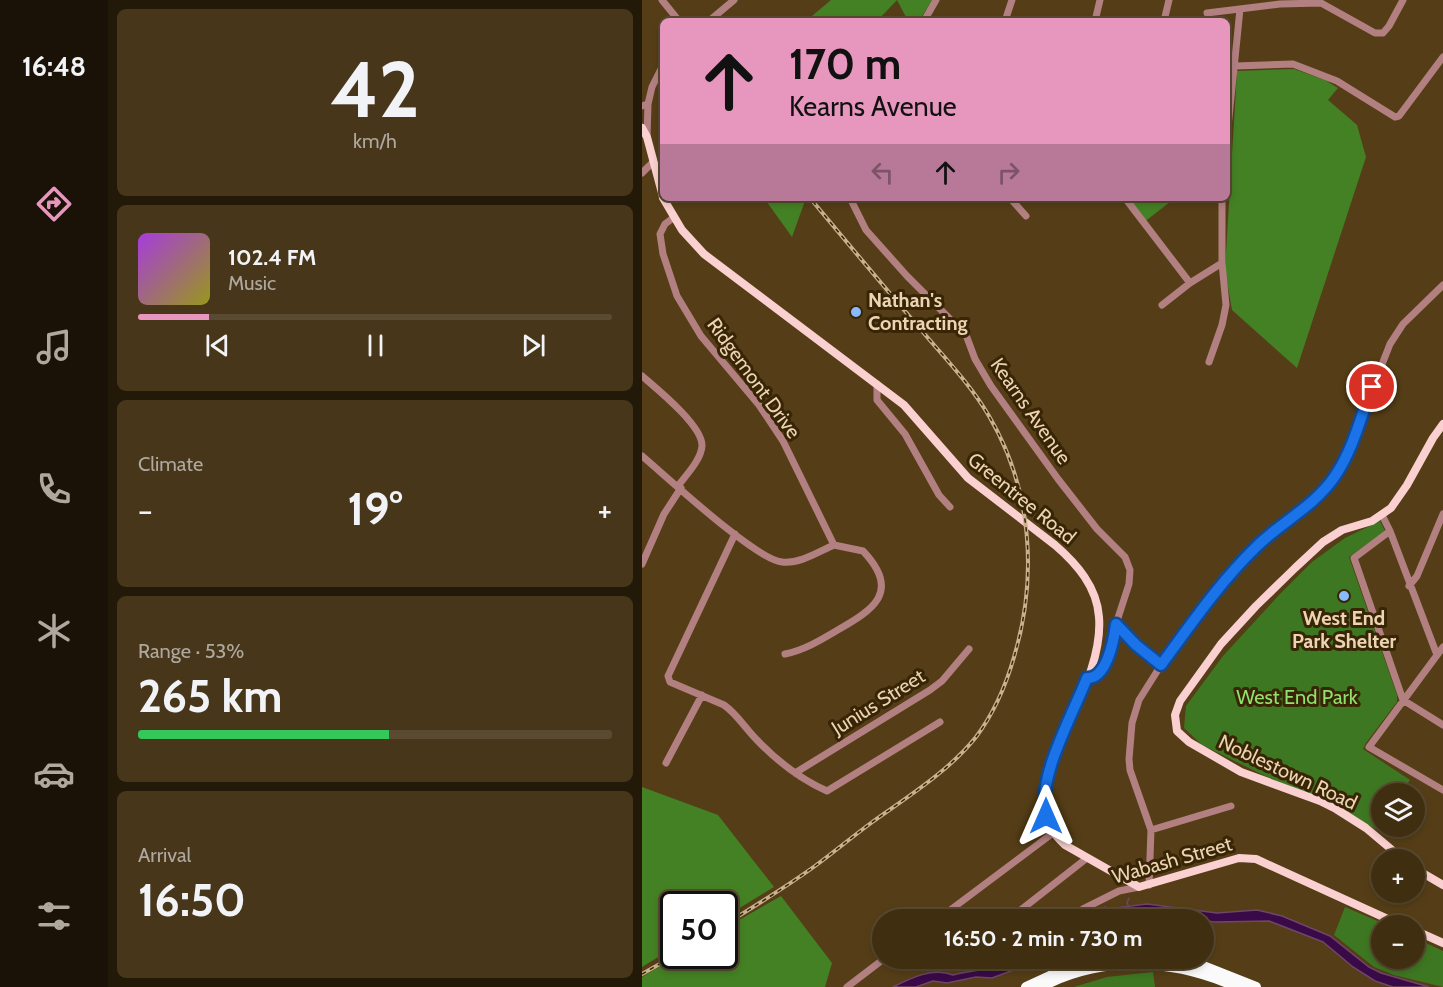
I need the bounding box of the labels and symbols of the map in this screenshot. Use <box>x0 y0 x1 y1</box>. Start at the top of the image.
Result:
place label: Nathan's Contracting <box>868 288 967 335</box>
marker: Nathan's Contracting <box>849 305 863 319</box>
street label: Ridgemont Drive <box>702 313 806 443</box>
street label: Kearns Avenue <box>986 353 1076 469</box>
pin <box>1346 361 1397 412</box>
street label: Greentree Road <box>963 447 1081 549</box>
marker: West End Park Shelter <box>1337 589 1351 603</box>
place label: West End Park Shelter <box>1292 606 1396 653</box>
street label: Junius Street <box>826 664 929 741</box>
park label: West End Park <box>1236 685 1358 709</box>
street label: Noblestown Road <box>1215 729 1361 815</box>
position arrow <box>1014 784 1078 848</box>
street label: Wabash Street <box>1109 831 1235 889</box>
speed limit sign: 50 <box>660 891 738 969</box>

